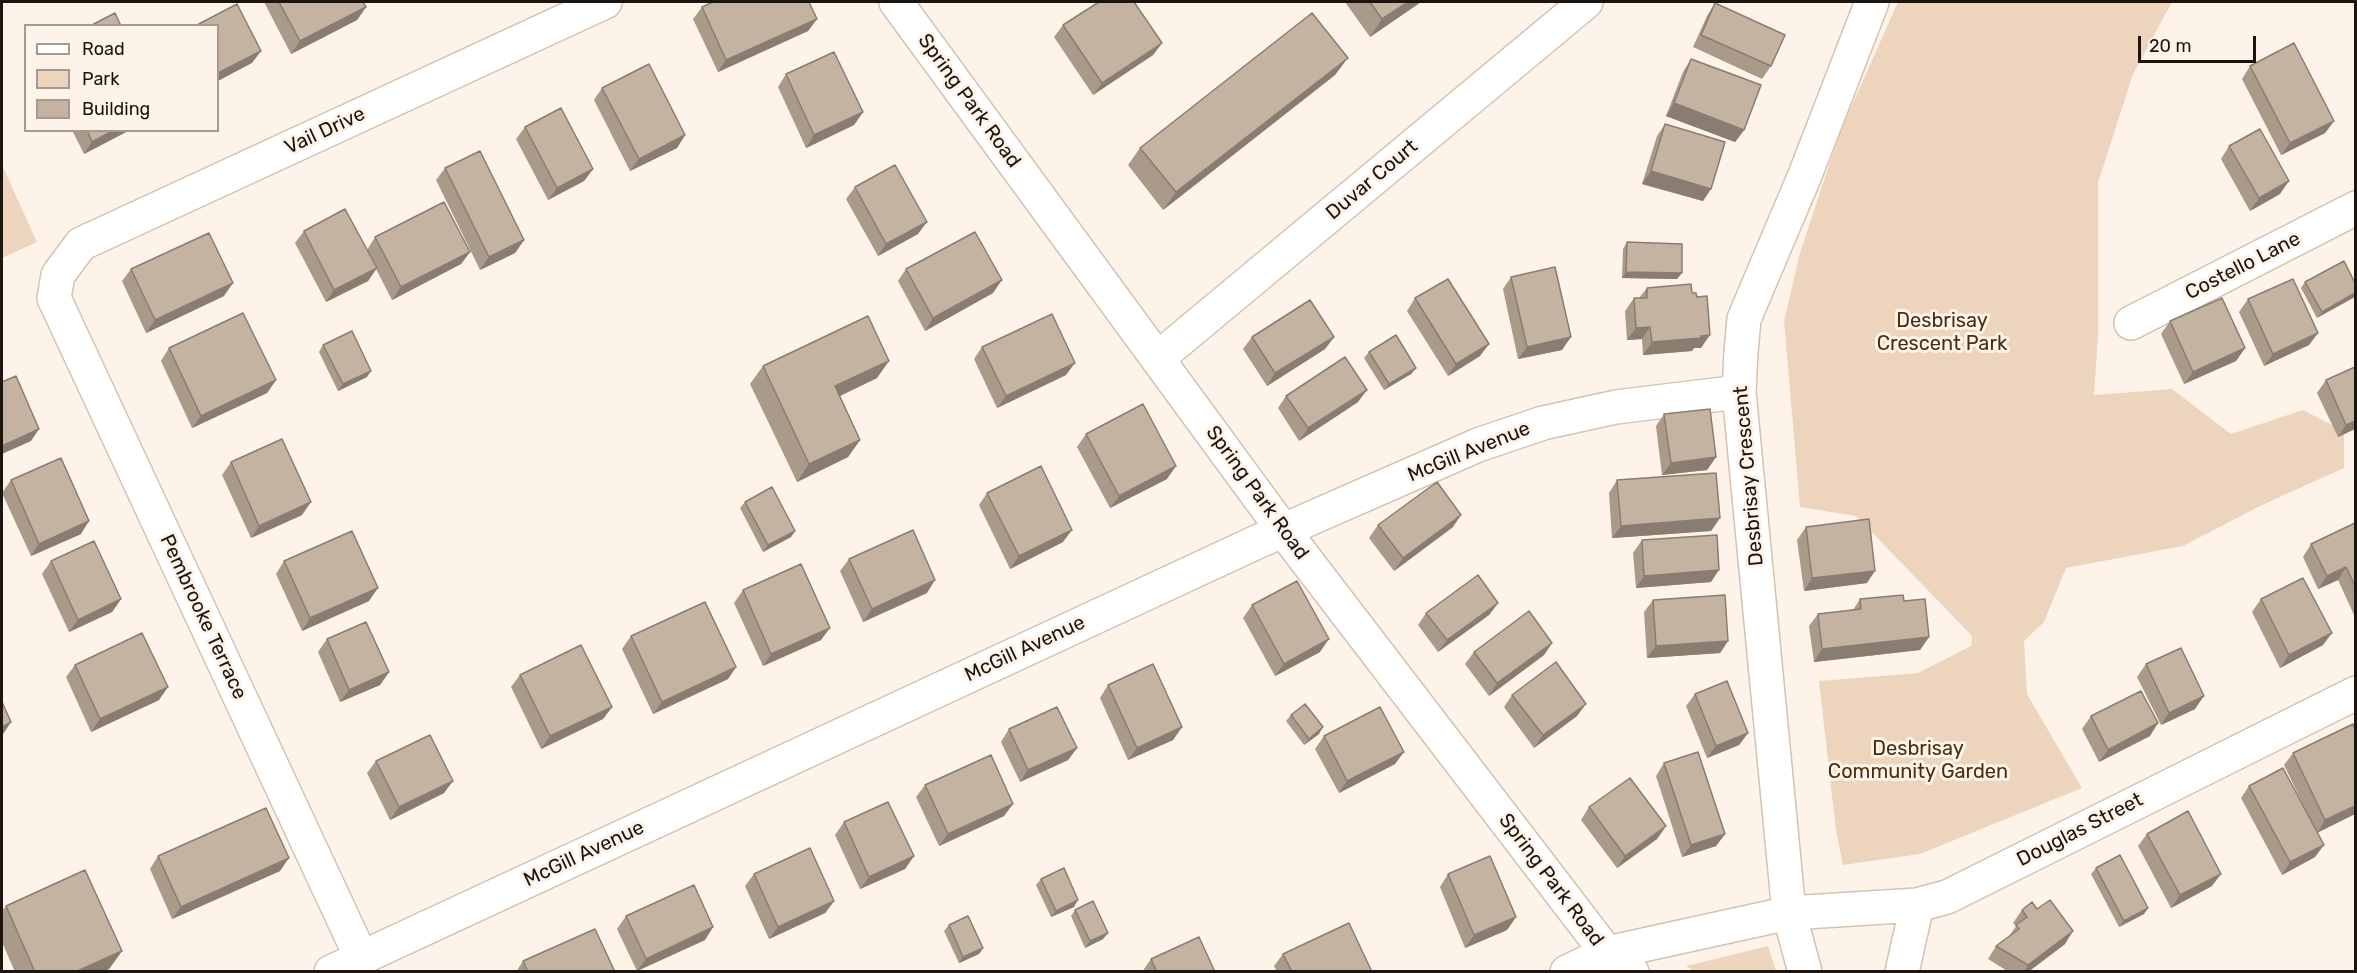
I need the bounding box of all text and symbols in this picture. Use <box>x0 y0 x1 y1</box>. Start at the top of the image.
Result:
legend <box>24 24 219 132</box>
scale bar <box>2141 24 2260 62</box>
street label: Spring Park Road <box>912 29 1026 173</box>
text: 20 m <box>2149 35 2191 57</box>
text: Road <box>82 38 125 60</box>
text: Park <box>82 68 119 90</box>
text: Building <box>82 98 150 120</box>
street label: Vail Drive <box>281 102 369 160</box>
street label: Duvar Court <box>1321 135 1423 225</box>
street label: Costello Lane <box>2182 227 2304 305</box>
park label: Desbrisay Crescent Park <box>1877 309 2007 356</box>
street label: Desbrisay Crescent <box>1729 385 1769 567</box>
street label: McGill Avenue <box>1404 417 1534 487</box>
street label: Spring Park Road <box>1200 421 1314 565</box>
street label: Pembrooke Terrace <box>154 531 252 703</box>
street label: McGill Avenue <box>961 611 1089 687</box>
park label: Desbrisay Community Garden <box>1828 737 2008 784</box>
street label: Douglas Street <box>2013 788 2147 872</box>
street label: Spring Park Road <box>1493 809 1609 951</box>
street label: McGill Avenue <box>520 816 648 892</box>

